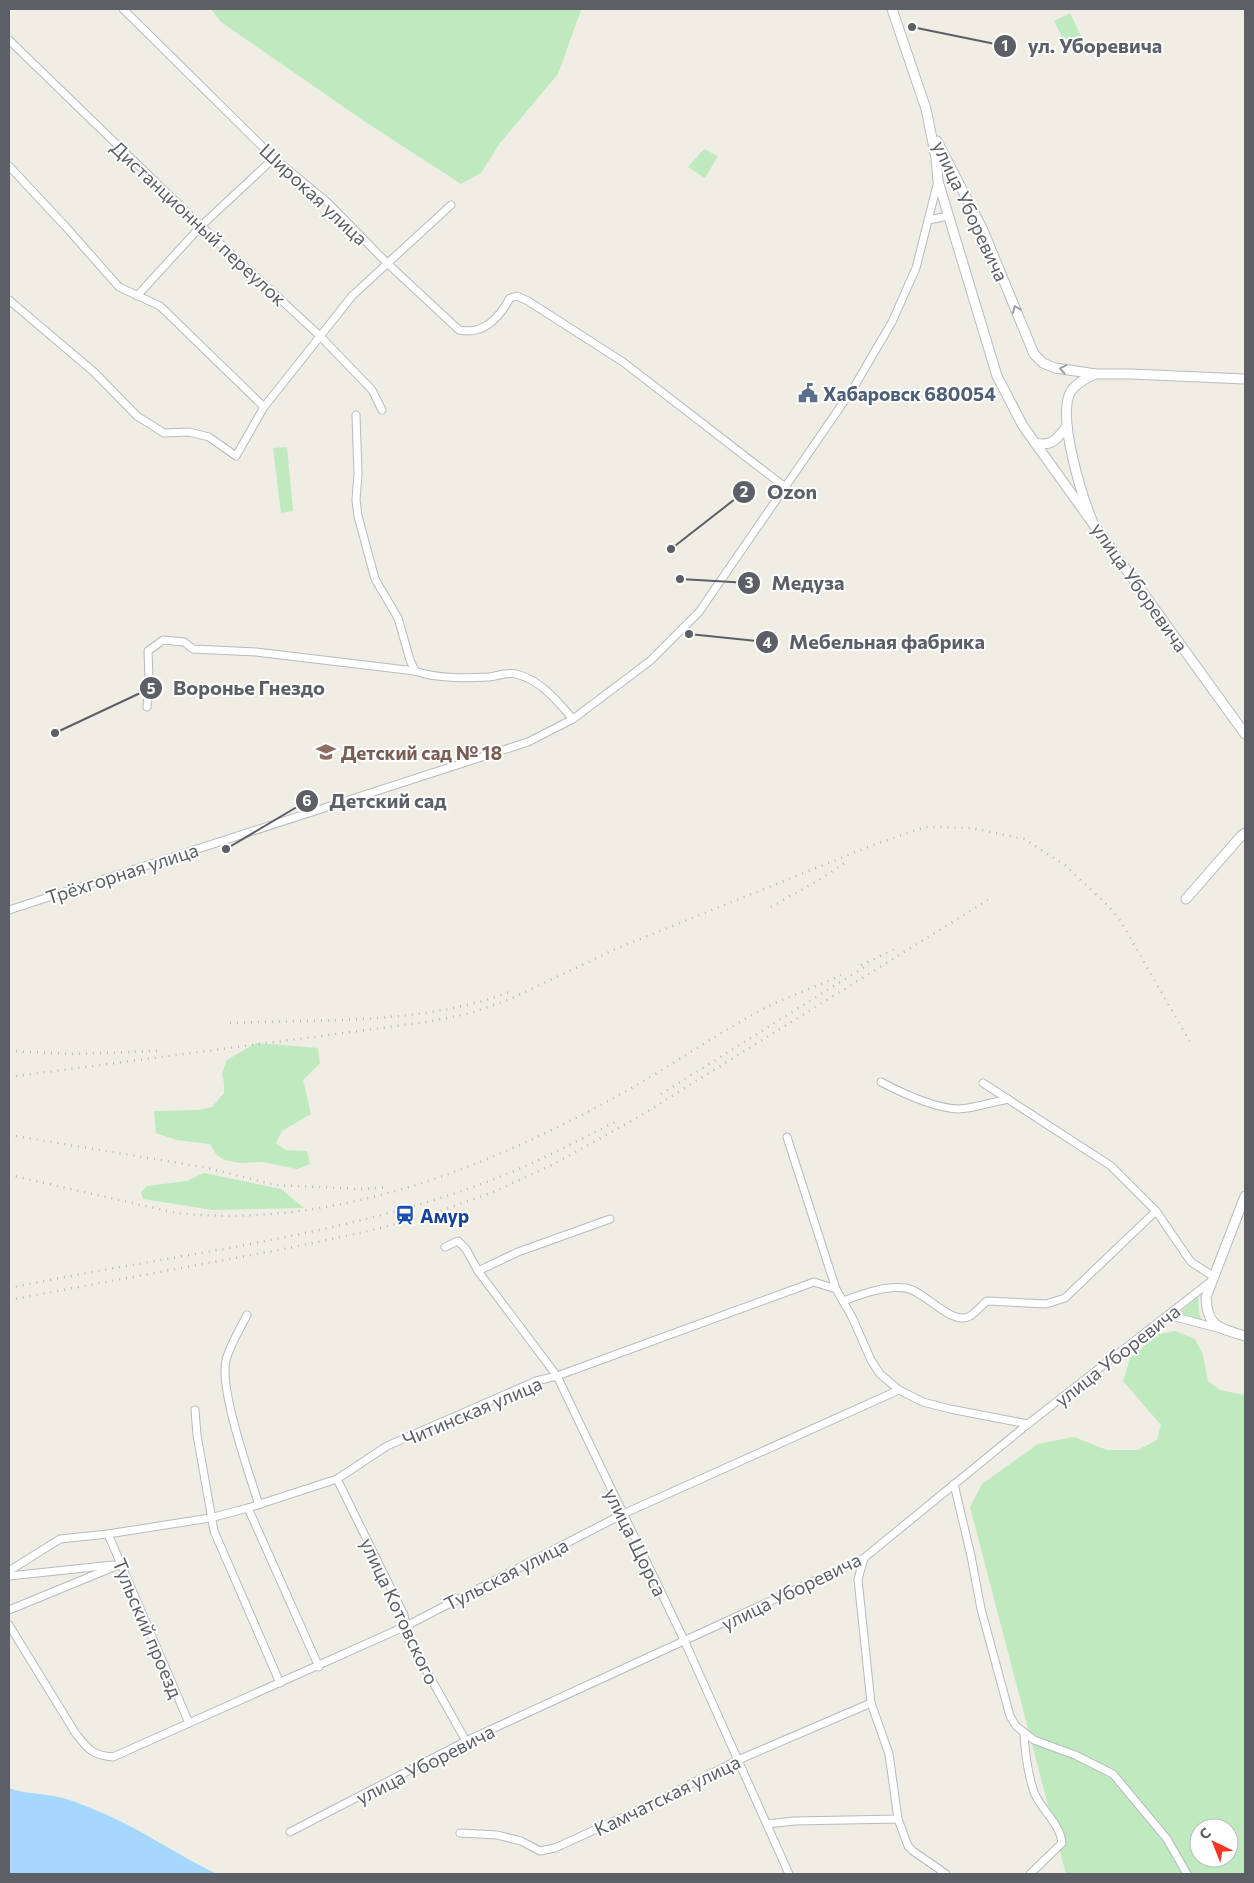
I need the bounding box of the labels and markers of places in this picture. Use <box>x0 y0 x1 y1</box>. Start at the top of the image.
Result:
callout: ул. Уборевича <box>993 29 1172 64</box>
public building icon: Хабаровск 680054 <box>797 382 819 404</box>
place label: Хабаровск 680054 <box>823 382 996 405</box>
callout: Ozon <box>732 474 827 509</box>
callout: Медуза <box>736 566 854 601</box>
callout: Мебельная фабрика <box>754 625 995 660</box>
callout: Воронье Гнездо <box>138 671 335 706</box>
school or university icon: Детский сад № 18 <box>315 741 337 763</box>
place label: Детский сад № 18 <box>341 741 502 764</box>
callout: Детский сад <box>294 783 456 818</box>
station icon: Амур <box>394 1204 416 1226</box>
place label: Амур <box>420 1204 469 1227</box>

